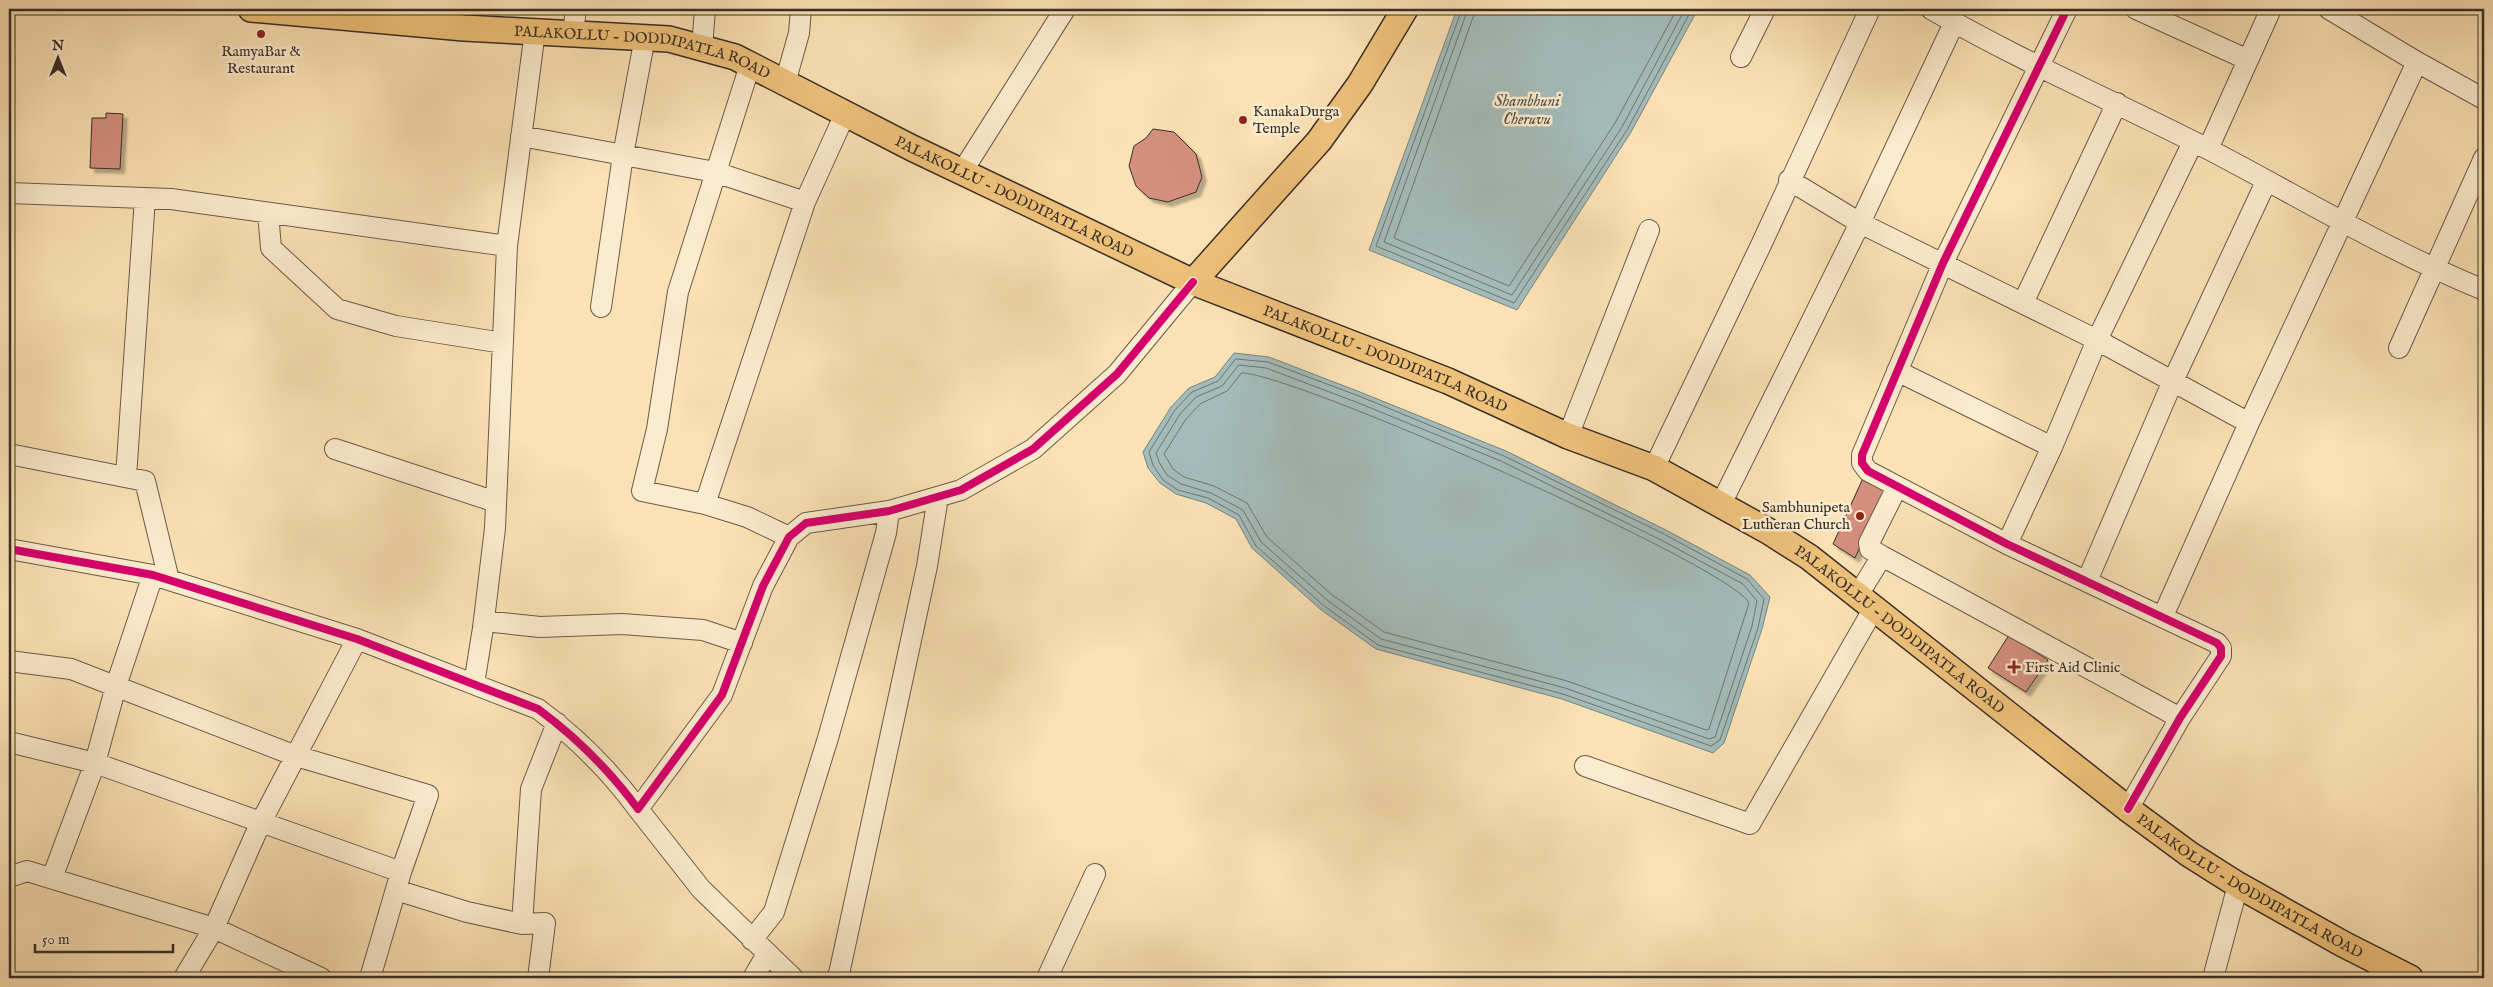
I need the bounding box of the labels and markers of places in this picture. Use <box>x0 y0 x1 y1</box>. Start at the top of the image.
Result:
marker: RamyaBar & Restaurant <box>255 28 267 40</box>
place label: RamyaBar & Restaurant <box>221 42 301 78</box>
place label: KanakaDurga Temple <box>1253 102 1340 138</box>
marker: KanakaDurga Temple <box>1237 114 1249 126</box>
place label: Sambhunipeta Lutheran Church <box>1742 498 1851 534</box>
marker: Sambhunipeta Lutheran Church <box>1854 510 1866 522</box>
place label: First Aid Clinic <box>2025 658 2120 677</box>
marker: First Aid Clinic <box>2007 660 2021 674</box>

